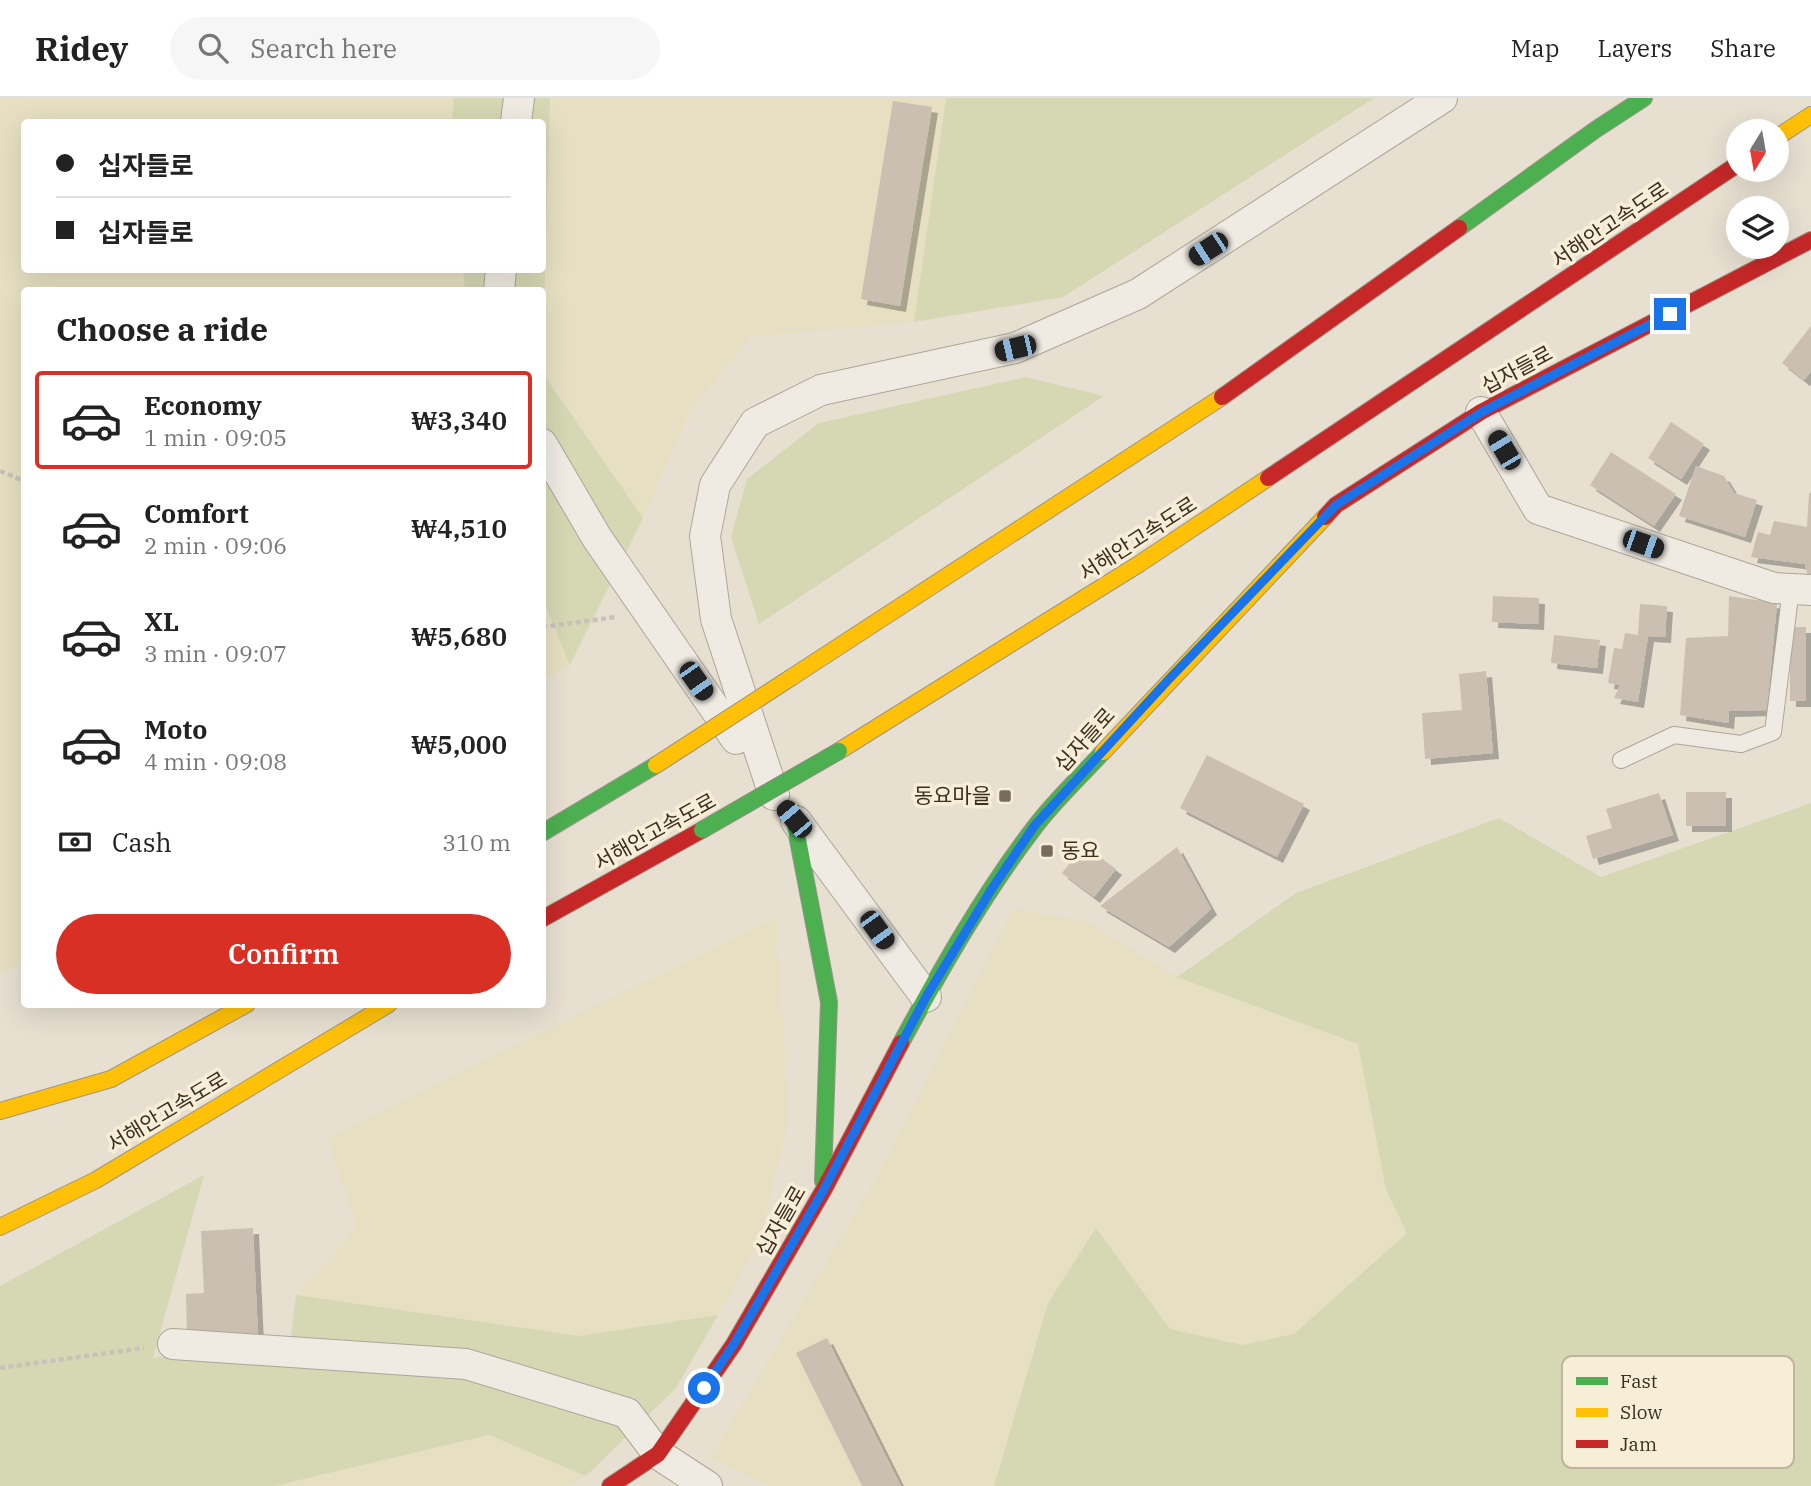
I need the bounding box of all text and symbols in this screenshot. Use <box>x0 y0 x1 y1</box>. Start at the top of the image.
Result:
search box <box>170 17 660 80</box>
text: Ridey <box>35 27 128 70</box>
icon: search <box>194 29 232 67</box>
text: Search here <box>250 31 397 65</box>
text: Map <box>1511 32 1559 64</box>
text: Layers <box>1597 32 1672 64</box>
text: Share <box>1710 32 1776 64</box>
north arrow <box>1726 119 1788 182</box>
map controls <box>1726 119 1789 259</box>
text: 십자들로 <box>98 148 194 182</box>
street label: 서해안고속도로 <box>1546 175 1673 274</box>
button: layers <box>1726 196 1789 259</box>
text: 십자들로 <box>98 215 194 249</box>
car <box>1185 229 1232 269</box>
route end <box>1654 298 1686 330</box>
text: Choose a ride <box>56 308 268 350</box>
car <box>993 333 1038 363</box>
street label: 십자들로 <box>1476 339 1557 400</box>
text: Economy <box>144 388 262 422</box>
icon: car <box>60 389 123 452</box>
text: ₩3,340 <box>411 403 507 437</box>
text: 1 min · 09:05 <box>144 422 287 452</box>
car <box>1485 427 1524 473</box>
street label: 서해안고속도로 <box>1073 490 1202 587</box>
text: Comfort <box>144 496 249 530</box>
icon: car <box>60 497 123 560</box>
text: ₩4,510 <box>411 511 507 545</box>
car <box>1620 527 1667 561</box>
text: 2 min · 09:06 <box>144 530 287 560</box>
text: XL <box>144 604 179 638</box>
icon: car <box>60 605 123 668</box>
text: ₩5,680 <box>411 619 507 653</box>
text: 3 min · 09:07 <box>144 638 287 668</box>
car <box>676 658 717 704</box>
street label: 십자들로 <box>1048 701 1121 777</box>
text: Moto <box>144 712 207 746</box>
icon: car <box>60 713 123 776</box>
text: ₩5,000 <box>411 727 507 761</box>
text: 4 min · 09:08 <box>144 746 287 776</box>
place label: 동요마을 <box>914 781 991 809</box>
street label: 서해안고속도로 <box>589 786 720 876</box>
marker: 동요마을 <box>997 788 1013 804</box>
car <box>773 796 816 842</box>
icon: cash <box>56 823 94 861</box>
text: Cash <box>112 825 172 859</box>
text: 310 m <box>442 827 511 857</box>
place label: 동요 <box>1061 836 1100 864</box>
marker: 동요 <box>1039 843 1055 859</box>
car <box>857 907 898 953</box>
button: Confirm <box>56 914 511 994</box>
street label: 서해안고속도로 <box>101 1064 232 1158</box>
street label: 십자들로 <box>749 1180 812 1261</box>
legend <box>1562 1356 1794 1468</box>
text: Fast <box>1620 1369 1658 1393</box>
route start <box>688 1372 720 1404</box>
text: Slow <box>1620 1400 1662 1424</box>
text: Jam <box>1620 1432 1657 1456</box>

